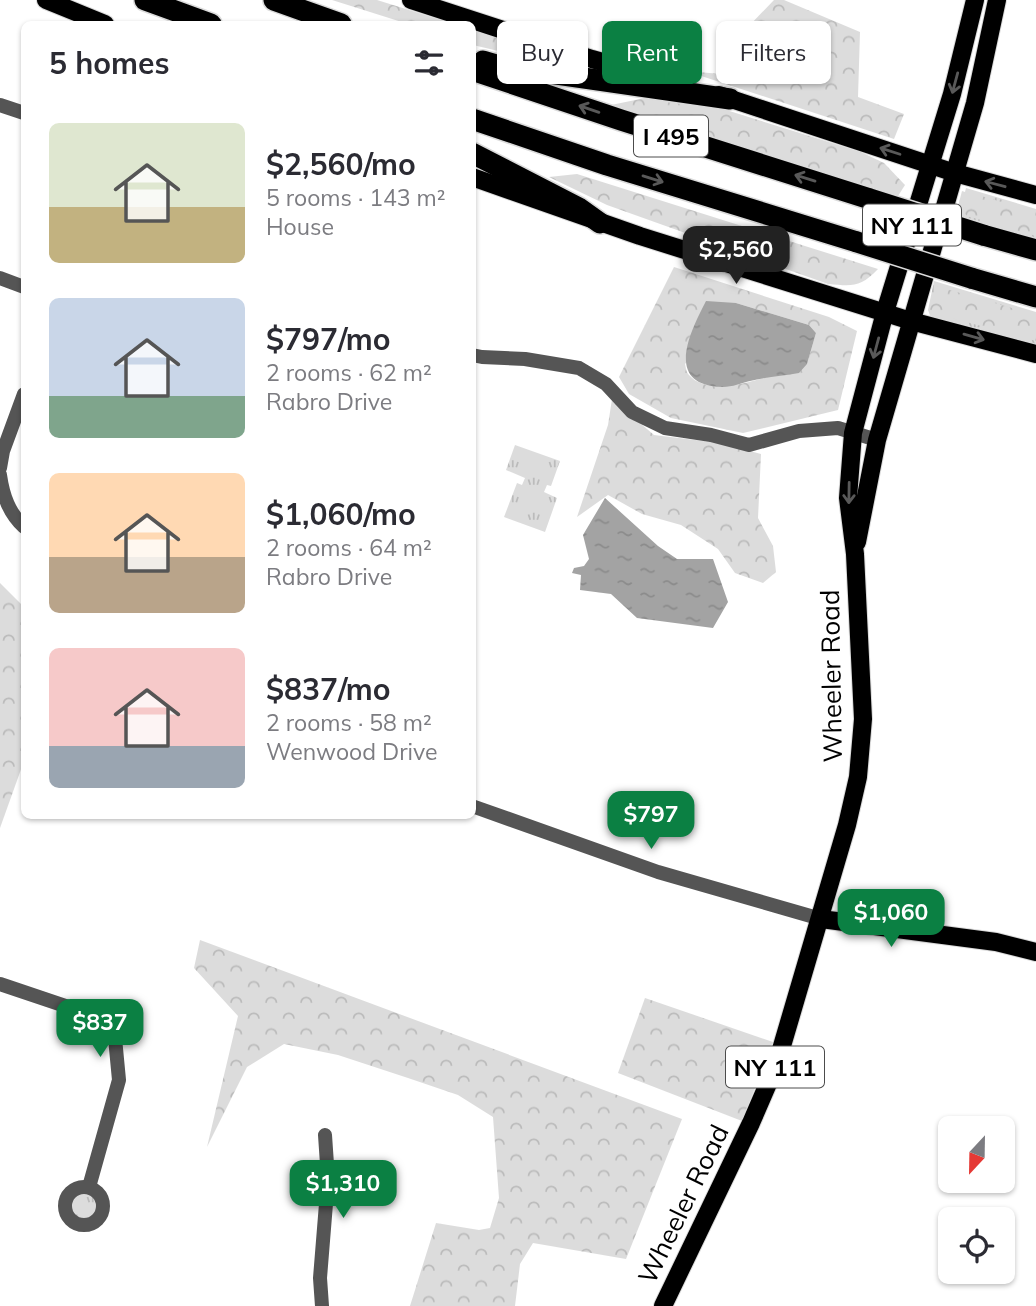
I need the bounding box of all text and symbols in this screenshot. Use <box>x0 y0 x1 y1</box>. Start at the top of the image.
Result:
chip: Buy <box>497 21 588 84</box>
chip: Rent <box>602 21 702 84</box>
chip: Filters <box>716 21 831 84</box>
text: 5 homes <box>49 44 170 82</box>
icon: filters <box>410 44 448 82</box>
one-way arrow <box>948 71 961 94</box>
one-way arrow <box>578 102 600 114</box>
road number: I 495 <box>634 116 708 156</box>
one-way arrow <box>879 143 901 156</box>
text: $2,560/mo <box>266 145 416 183</box>
icon: home <box>105 151 189 235</box>
one-way arrow <box>795 171 817 184</box>
one-way arrow <box>642 173 664 186</box>
one-way arrow <box>984 177 1007 190</box>
text: 5 rooms · 143 m² <box>266 183 446 212</box>
road number: NY 111 <box>863 205 961 246</box>
text: House <box>266 212 334 241</box>
pin: $2,560 <box>679 226 793 286</box>
text: $2,560 <box>699 234 773 263</box>
text: $797/mo <box>266 320 390 358</box>
icon: home <box>105 326 189 410</box>
one-way arrow <box>962 331 984 344</box>
one-way arrow <box>868 337 881 359</box>
text: 2 rooms · 62 m² <box>266 358 432 387</box>
text: Rabro Drive <box>266 387 392 416</box>
one-way arrow <box>842 482 856 505</box>
text: $1,060/mo <box>266 495 416 533</box>
icon: home <box>105 501 189 585</box>
text: 2 rooms · 64 m² <box>266 533 432 562</box>
text: Rabro Drive <box>266 562 392 591</box>
street label: Wheeler Road <box>813 589 849 763</box>
text: $837/mo <box>266 670 390 708</box>
icon: home <box>105 676 189 760</box>
text: 2 rooms · 58 m² <box>266 708 432 737</box>
text: Wenwood Drive <box>266 737 438 766</box>
pin: $797 <box>610 792 692 851</box>
text: $797 <box>623 799 679 828</box>
pin: $1,060 <box>834 890 948 949</box>
text: $1,060 <box>854 897 928 926</box>
pin: $837 <box>59 1000 141 1059</box>
text: $837 <box>72 1007 128 1036</box>
road number: NY 111 <box>726 1046 824 1087</box>
north arrow <box>938 1116 1015 1194</box>
map controls <box>938 1116 1015 1284</box>
street label: Wheeler Road <box>630 1119 736 1289</box>
pin: $1,310 <box>286 1160 400 1220</box>
text: $1,310 <box>306 1168 380 1197</box>
button: locate <box>938 1207 1015 1284</box>

